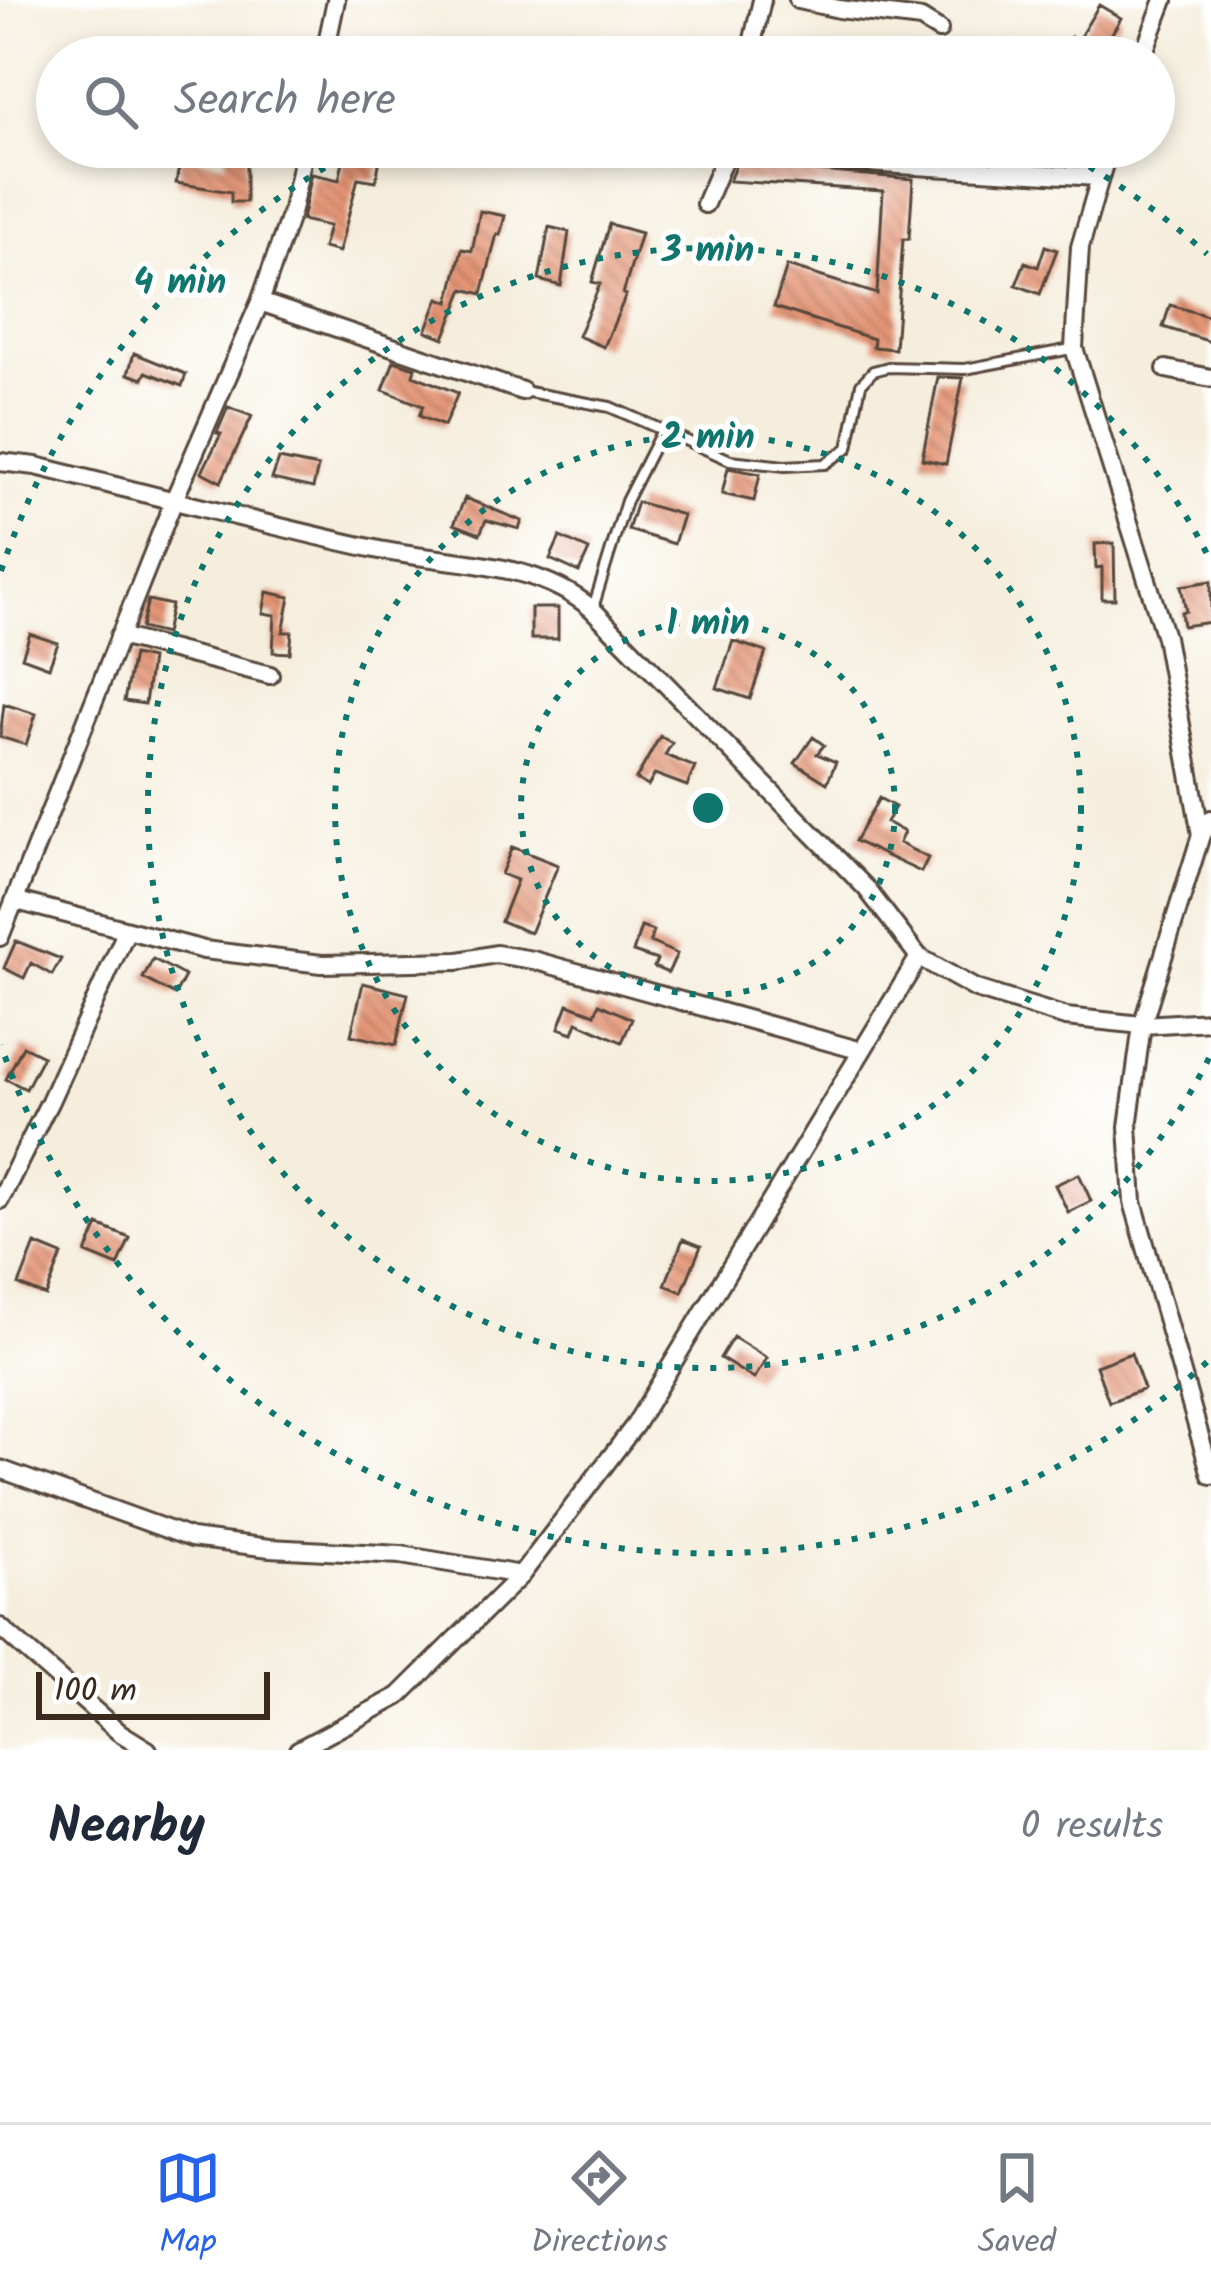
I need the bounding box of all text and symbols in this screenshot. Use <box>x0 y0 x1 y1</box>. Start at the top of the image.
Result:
search box <box>36 36 1175 168</box>
text: Search here <box>174 66 396 138</box>
icon: search <box>78 69 144 135</box>
text: 3 min <box>661 223 754 280</box>
text: 4 min <box>134 255 226 312</box>
text: 2 min <box>661 410 755 467</box>
text: 1 min <box>666 596 750 653</box>
centre of rings <box>687 787 729 829</box>
scale bar <box>36 1666 270 1719</box>
text: 100 m <box>54 1666 137 1719</box>
text: Nearby <box>48 1788 205 1869</box>
text: 0 results <box>1021 1797 1163 1859</box>
tab: Map <box>155 2145 221 2270</box>
tab: Directions <box>531 2145 668 2270</box>
tab: Saved <box>978 2145 1056 2270</box>

